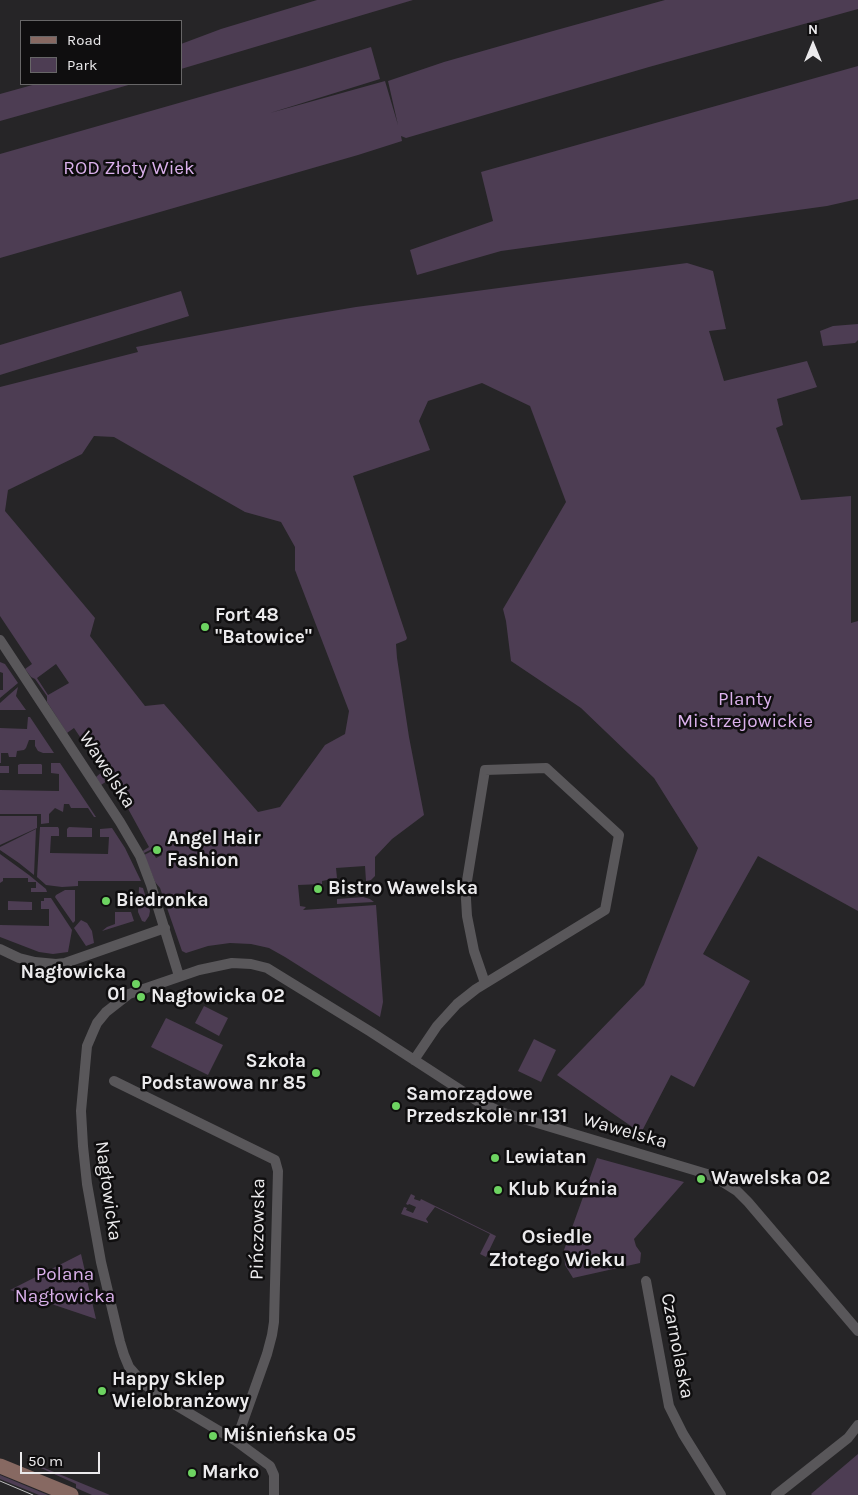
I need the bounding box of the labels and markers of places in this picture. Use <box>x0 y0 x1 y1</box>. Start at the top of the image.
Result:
place label: Fort 48 "Batowice" <box>215 605 312 649</box>
marker: Fort 48 "Batowice" <box>199 621 211 633</box>
place label: Angel Hair Fashion <box>167 828 261 872</box>
marker: Angel Hair Fashion <box>151 844 163 856</box>
place label: Bistro Wawelska <box>328 878 478 900</box>
marker: Bistro Wawelska <box>312 883 324 895</box>
place label: Biedronka <box>116 890 209 912</box>
marker: Biedronka <box>100 895 112 907</box>
place label: Nagłowicka 01 <box>21 962 126 1006</box>
marker: Nagłowicka 01 <box>130 978 142 990</box>
place label: Nagłowicka 02 <box>151 986 285 1008</box>
marker: Nagłowicka 02 <box>135 991 147 1003</box>
place label: Szkoła Podstawowa nr 85 <box>141 1051 306 1095</box>
marker: Szkoła Podstawowa nr 85 <box>310 1067 322 1079</box>
place label: Samorządowe Przedszkole nr 131 <box>406 1084 567 1128</box>
marker: Samorządowe Przedszkole nr 131 <box>390 1100 402 1112</box>
place label: Lewiatan <box>505 1147 587 1169</box>
marker: Lewiatan <box>489 1152 501 1164</box>
place label: Wawelska 02 <box>711 1168 830 1190</box>
marker: Wawelska 02 <box>695 1173 707 1185</box>
place label: Klub Kuźnia <box>508 1179 618 1201</box>
marker: Klub Kuźnia <box>492 1184 504 1196</box>
place label: Happy Sklep Wielobranżowy <box>112 1369 249 1413</box>
marker: Happy Sklep Wielobranżowy <box>96 1385 108 1397</box>
place label: Miśnieńska 05 <box>223 1425 356 1447</box>
marker: Miśnieńska 05 <box>207 1430 219 1442</box>
place label: Marko <box>202 1462 259 1484</box>
marker: Marko <box>186 1467 198 1479</box>

